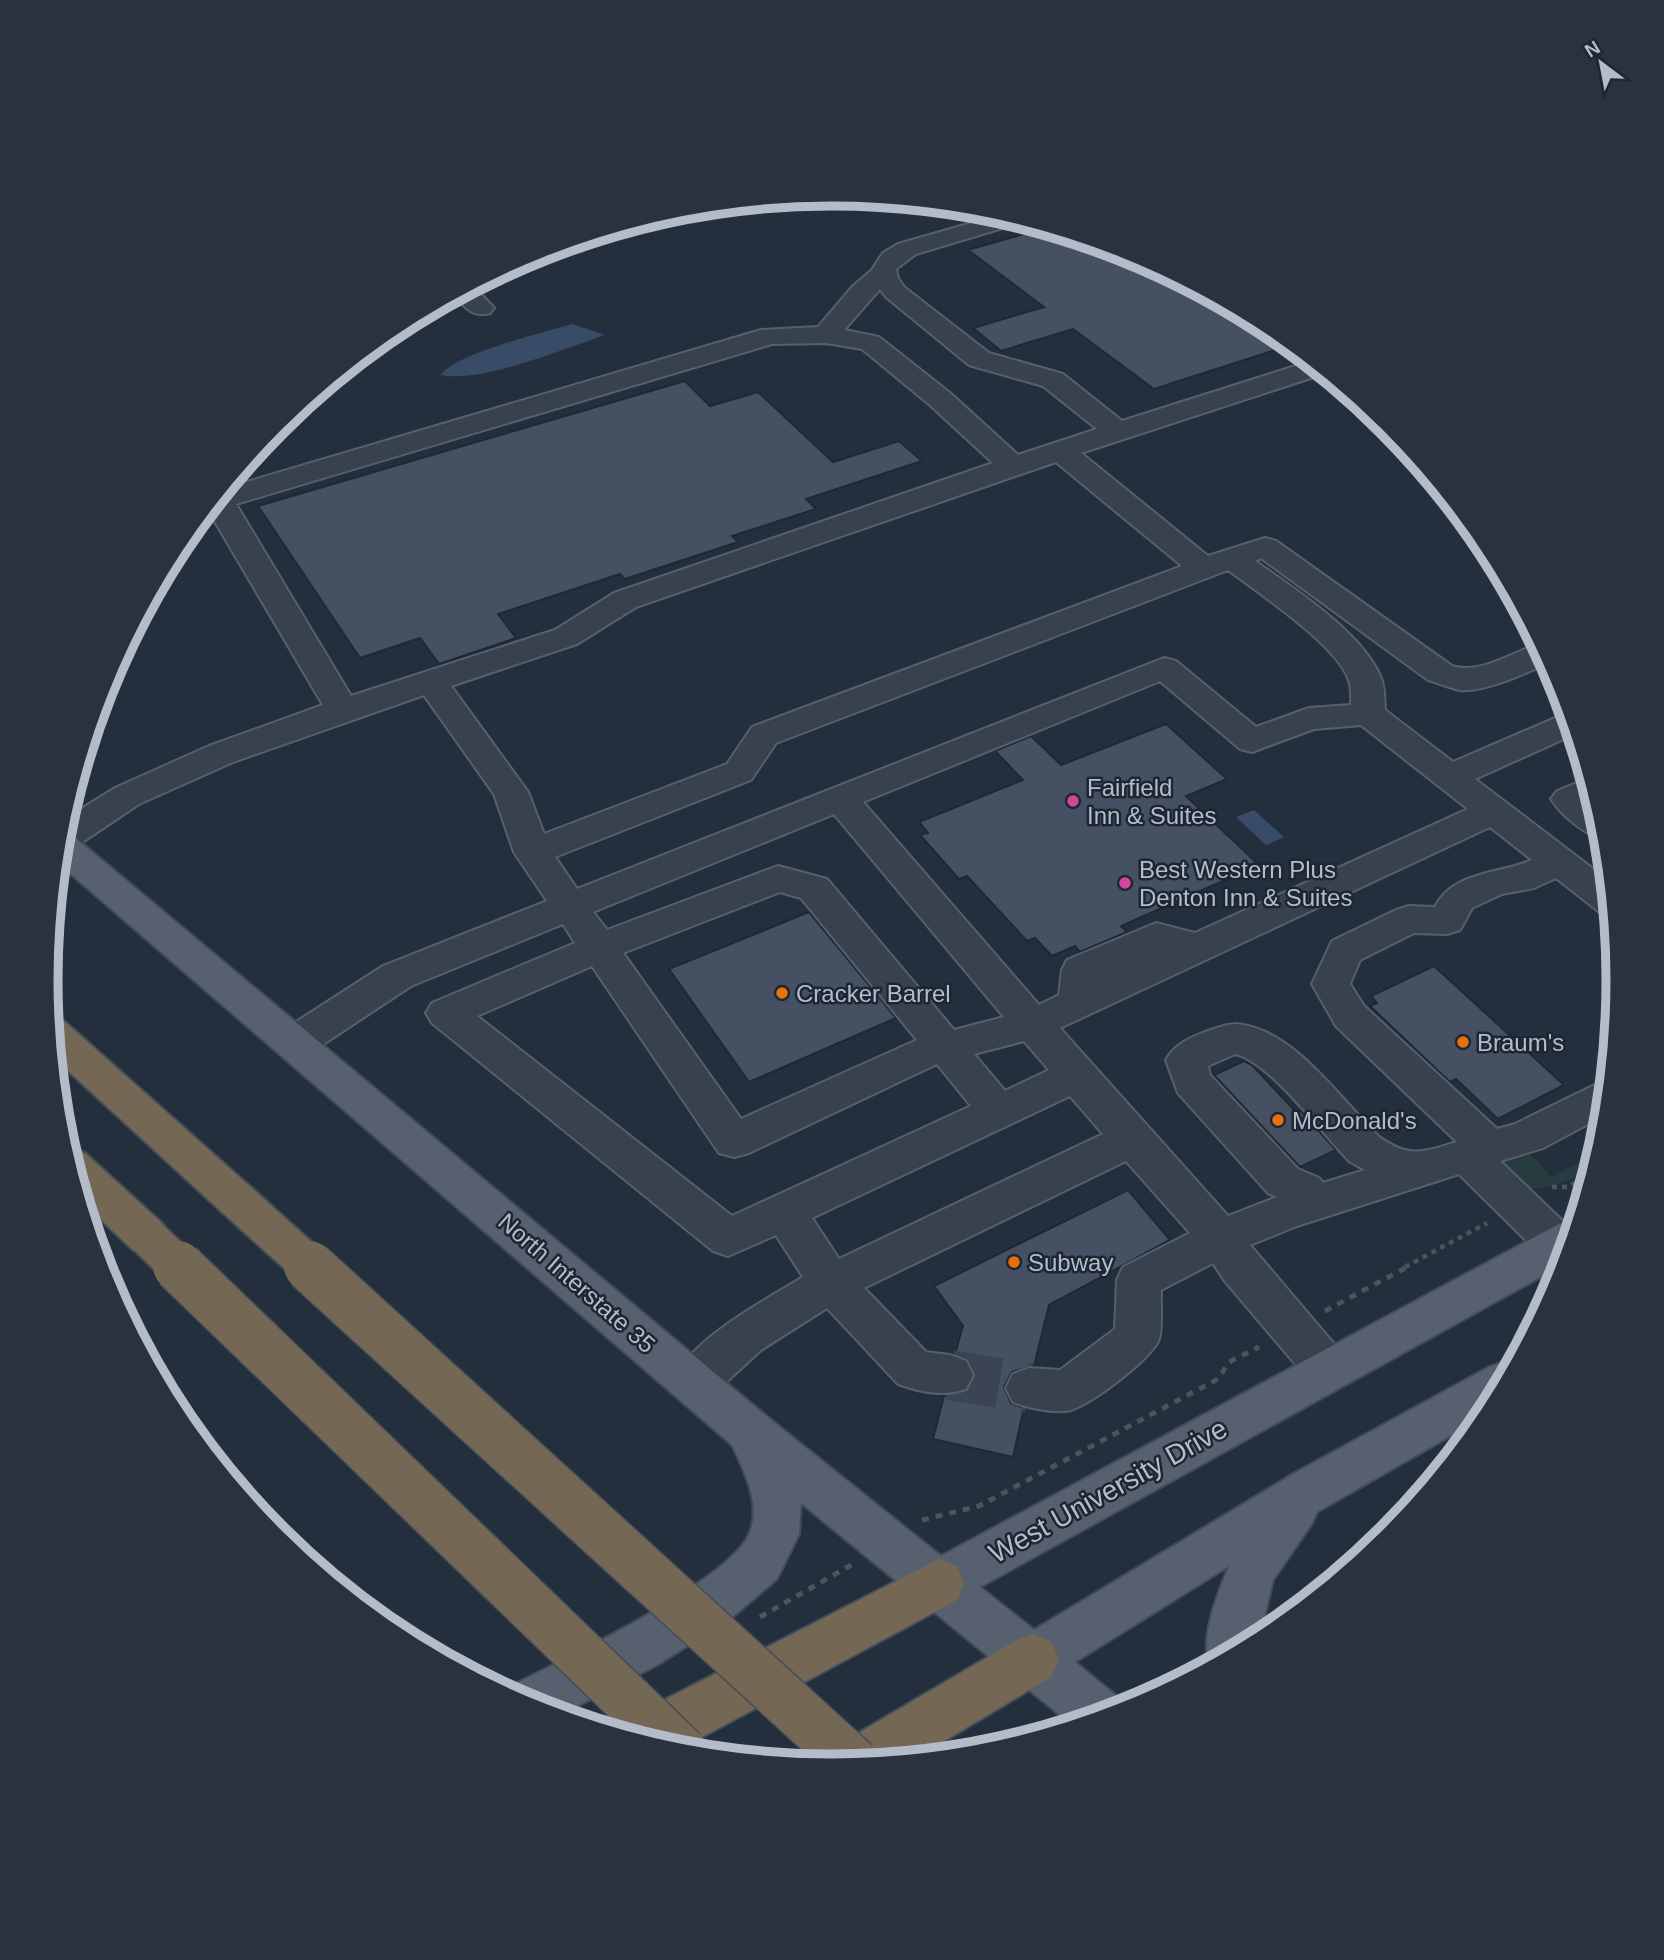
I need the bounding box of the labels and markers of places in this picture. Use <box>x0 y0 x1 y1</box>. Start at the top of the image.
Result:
place label: Fairfield Inn & Suites <box>1087 774 1216 829</box>
marker: Fairfield Inn & Suites <box>1065 793 1081 809</box>
place label: Best Western Plus Denton Inn & Suites <box>1139 856 1352 911</box>
marker: Best Western Plus Denton Inn & Suites <box>1117 875 1133 891</box>
place label: Cracker Barrel <box>796 980 951 1007</box>
marker: Cracker Barrel <box>774 985 790 1001</box>
place label: Braum's <box>1477 1029 1564 1056</box>
marker: Braum's <box>1455 1034 1471 1050</box>
place label: McDonald's <box>1292 1107 1417 1134</box>
marker: McDonald's <box>1270 1112 1286 1128</box>
place label: Subway <box>1028 1249 1113 1276</box>
marker: Subway <box>1006 1254 1022 1270</box>

